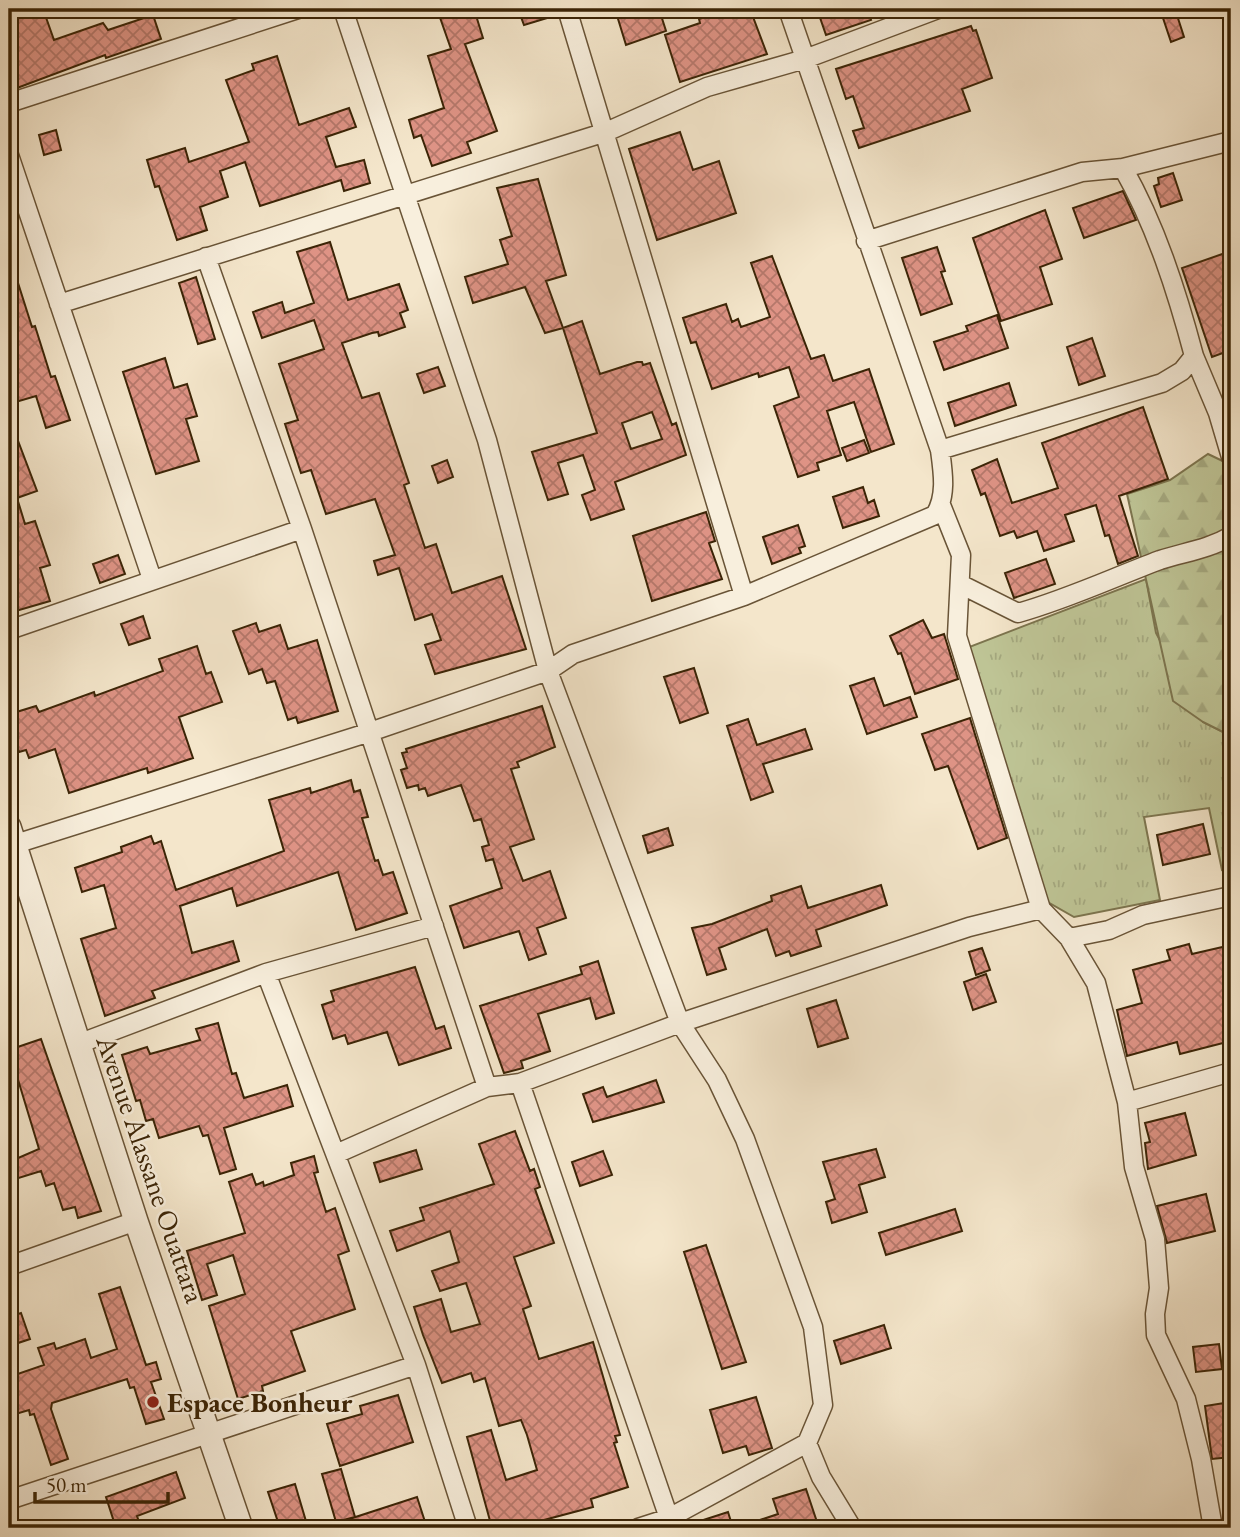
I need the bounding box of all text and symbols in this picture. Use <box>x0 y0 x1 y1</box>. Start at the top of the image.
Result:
street label: Avenue Alassane Ouattara <box>88 1030 214 1308</box>
place label: Espace Bonheur <box>167 1384 353 1420</box>
marker: Espace Bonheur <box>145 1394 161 1410</box>
scale bar <box>35 1460 168 1504</box>
text: 50 m <box>46 1471 87 1498</box>

